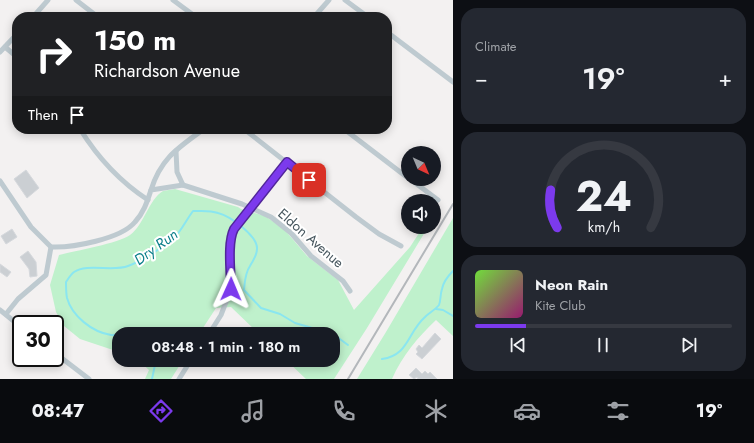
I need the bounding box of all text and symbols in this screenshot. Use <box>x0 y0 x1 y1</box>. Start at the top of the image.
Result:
text: 150 m <box>94 20 176 61</box>
icon: right <box>28 28 80 80</box>
text: Climate <box>475 37 516 56</box>
text: 19° <box>582 57 625 100</box>
text: Richardson Avenue <box>94 58 240 84</box>
text: − <box>475 62 488 94</box>
text: + <box>718 62 732 94</box>
text: Then <box>28 104 58 126</box>
icon: arrive <box>66 104 88 126</box>
north arrow <box>401 146 441 186</box>
map controls <box>401 146 441 234</box>
pin <box>292 163 326 197</box>
text: 24 <box>575 165 632 226</box>
icon: arrive <box>298 169 320 191</box>
button: sound <box>401 194 441 234</box>
street label: Eldon Avenue <box>274 204 348 272</box>
text: km/h <box>587 216 620 236</box>
water label: Dry Run <box>129 223 183 271</box>
position arrow <box>210 268 252 310</box>
text: Neon Rain <box>535 274 608 296</box>
text: Kite Club <box>535 296 586 315</box>
speed limit sign: 30 <box>12 315 64 367</box>
icon: previous <box>507 334 529 356</box>
icon: pause <box>592 334 614 356</box>
icon: next <box>678 334 700 356</box>
text: 08:48 · 1 min · 180 m <box>152 336 300 358</box>
icon: directions <box>147 397 175 425</box>
icon: music <box>239 397 267 425</box>
icon: phone <box>330 397 358 425</box>
icon: climate <box>422 397 450 425</box>
icon: car <box>513 397 541 425</box>
icon: filters <box>604 397 632 425</box>
text: 08:47 <box>32 398 84 424</box>
text: 19° <box>696 398 722 424</box>

